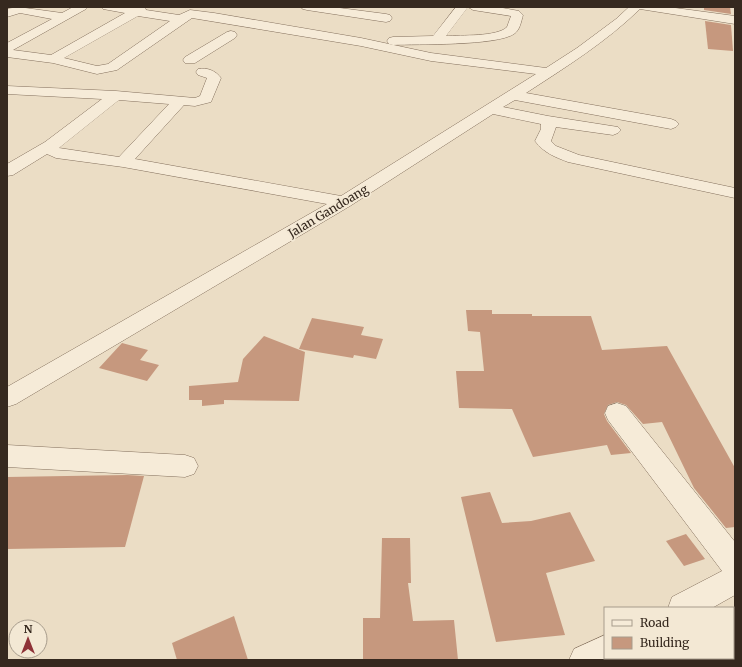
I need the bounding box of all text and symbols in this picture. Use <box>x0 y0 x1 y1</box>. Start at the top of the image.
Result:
street label: Jalan Gandoang <box>284 181 371 241</box>
legend <box>604 607 734 659</box>
text: Road <box>640 615 669 630</box>
north arrow <box>8 619 48 659</box>
text: N <box>24 622 33 636</box>
text: Building <box>640 635 690 650</box>

